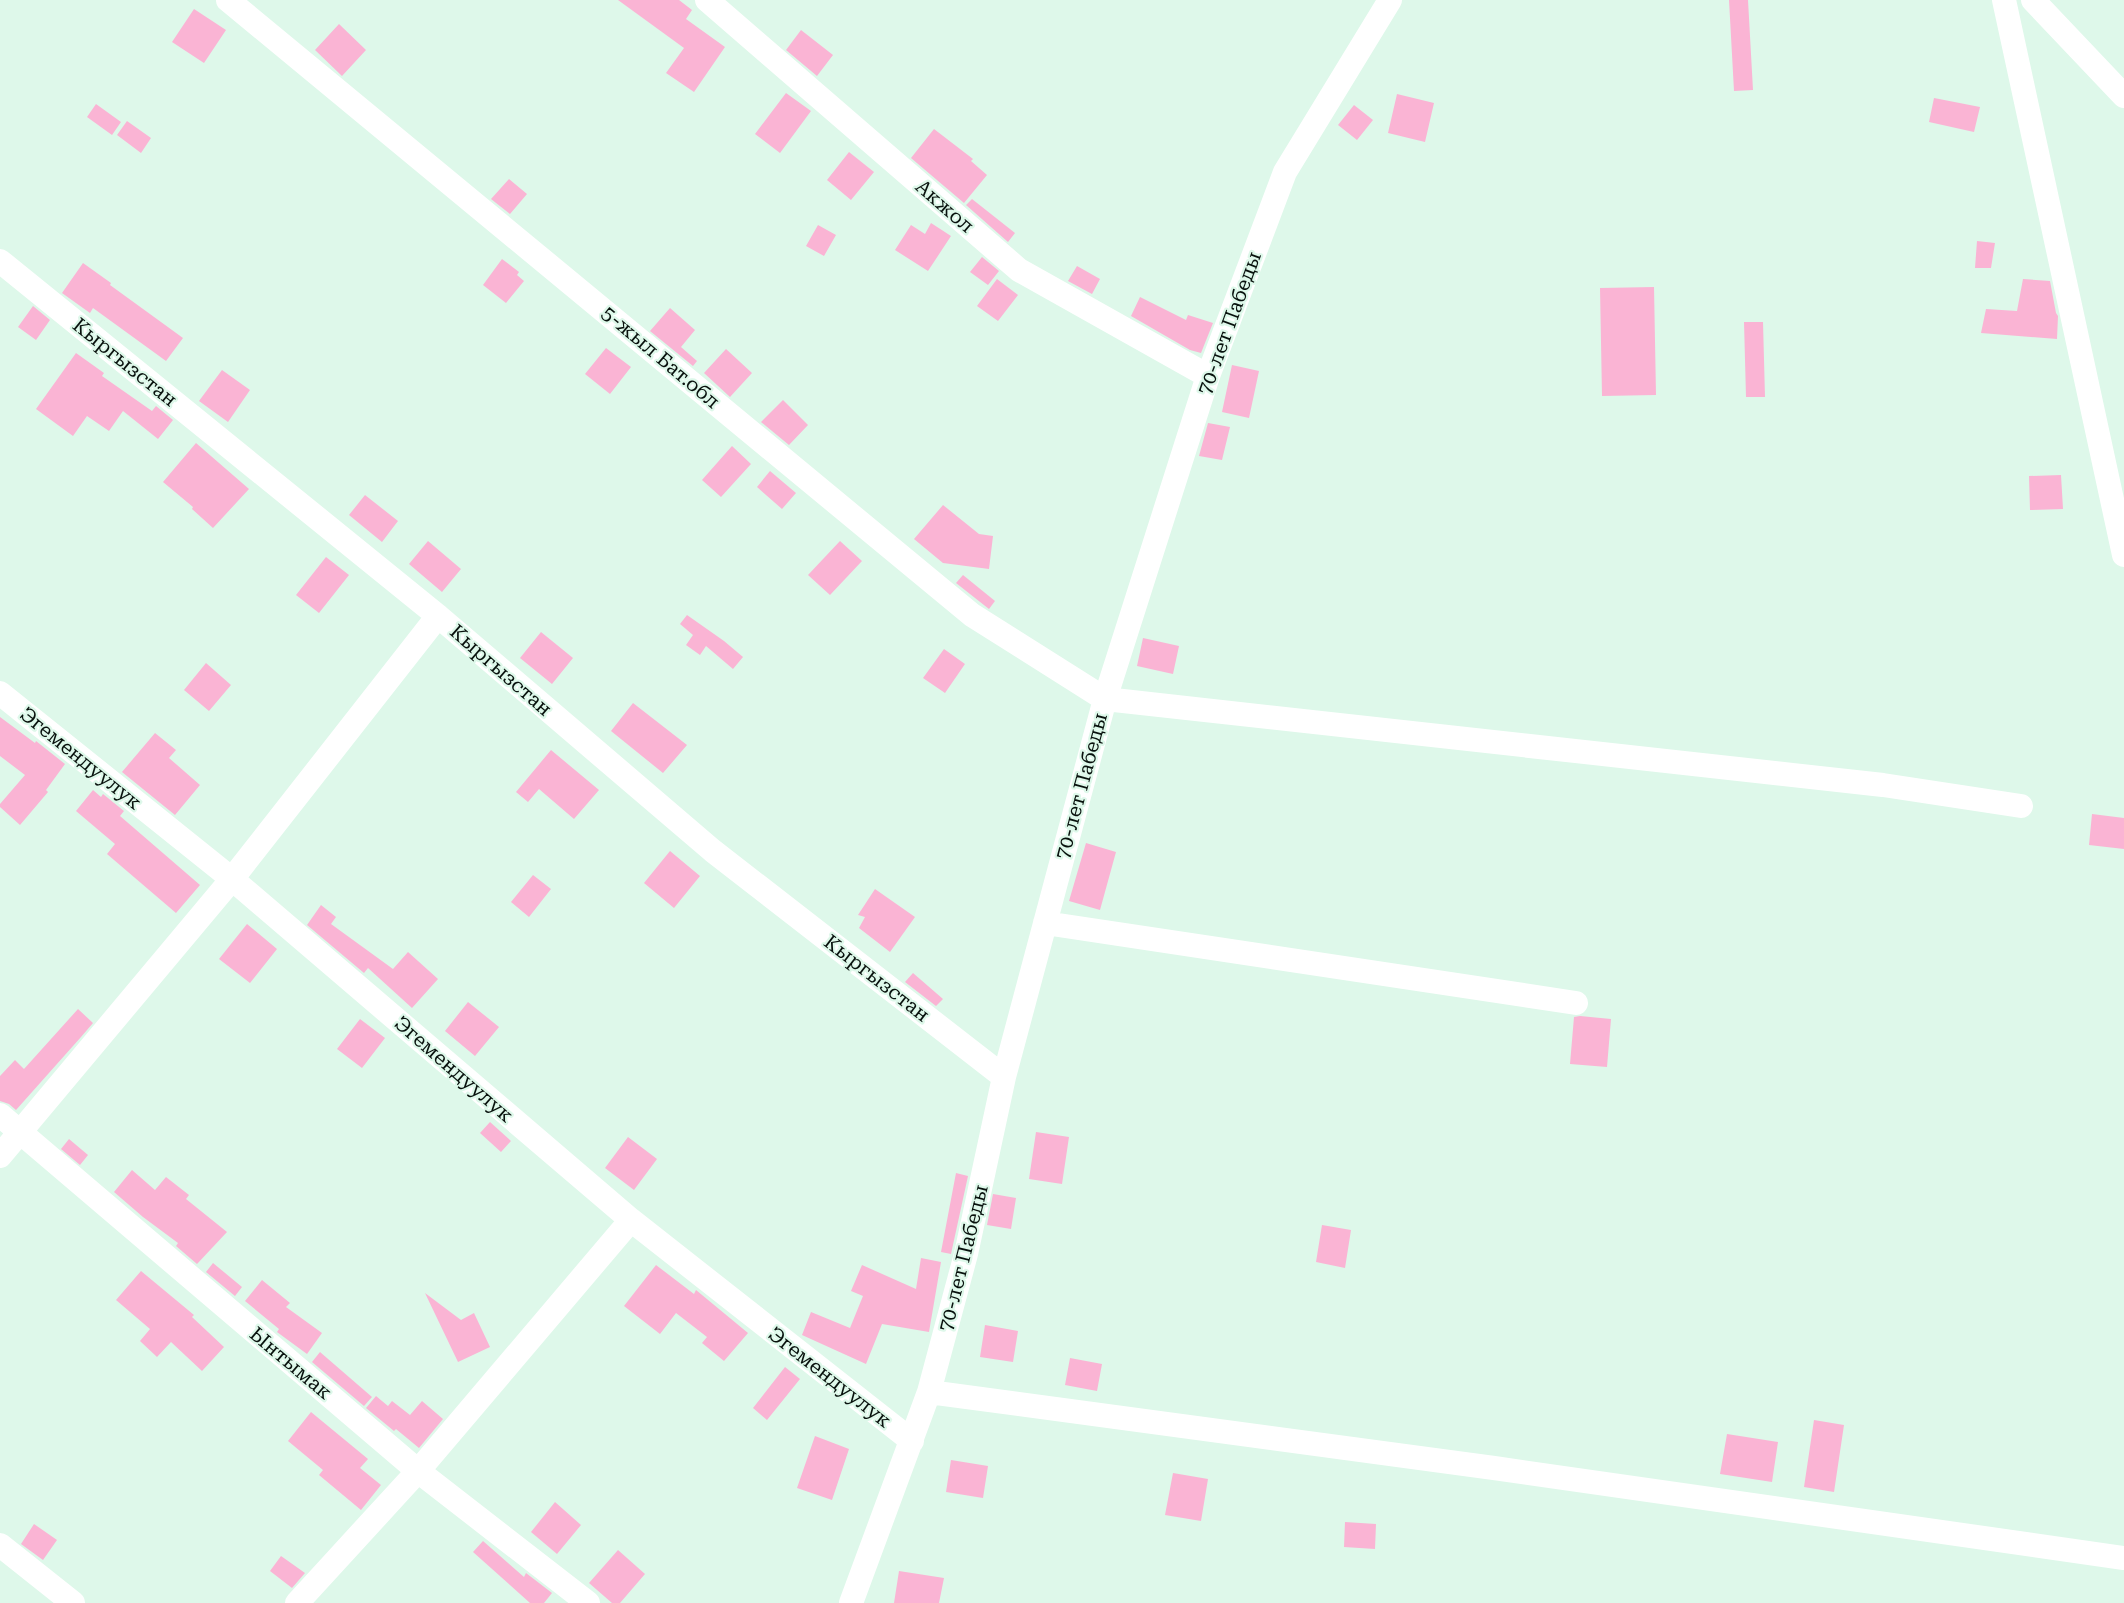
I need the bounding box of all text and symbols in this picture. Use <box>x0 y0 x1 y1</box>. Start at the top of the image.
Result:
street label: Акжол <box>911 174 979 238</box>
street label: 70-лет Пабеды <box>1192 248 1266 398</box>
street label: 5-жыл Бат.обл <box>597 301 725 413</box>
street label: Кыргызстан <box>68 313 182 411</box>
street label: Кыргызстан <box>445 619 557 721</box>
street label: Эгемендуулук <box>15 702 147 815</box>
street label: 70-лет Пабеды <box>1050 710 1112 862</box>
street label: Кыргызстан <box>820 929 934 1027</box>
street label: Эгемендуулук <box>390 1011 519 1127</box>
street label: 70-лет Пабеды <box>933 1182 993 1334</box>
street label: Ынтымак <box>245 1322 337 1404</box>
street label: Эгемендуулук <box>764 1322 897 1433</box>

